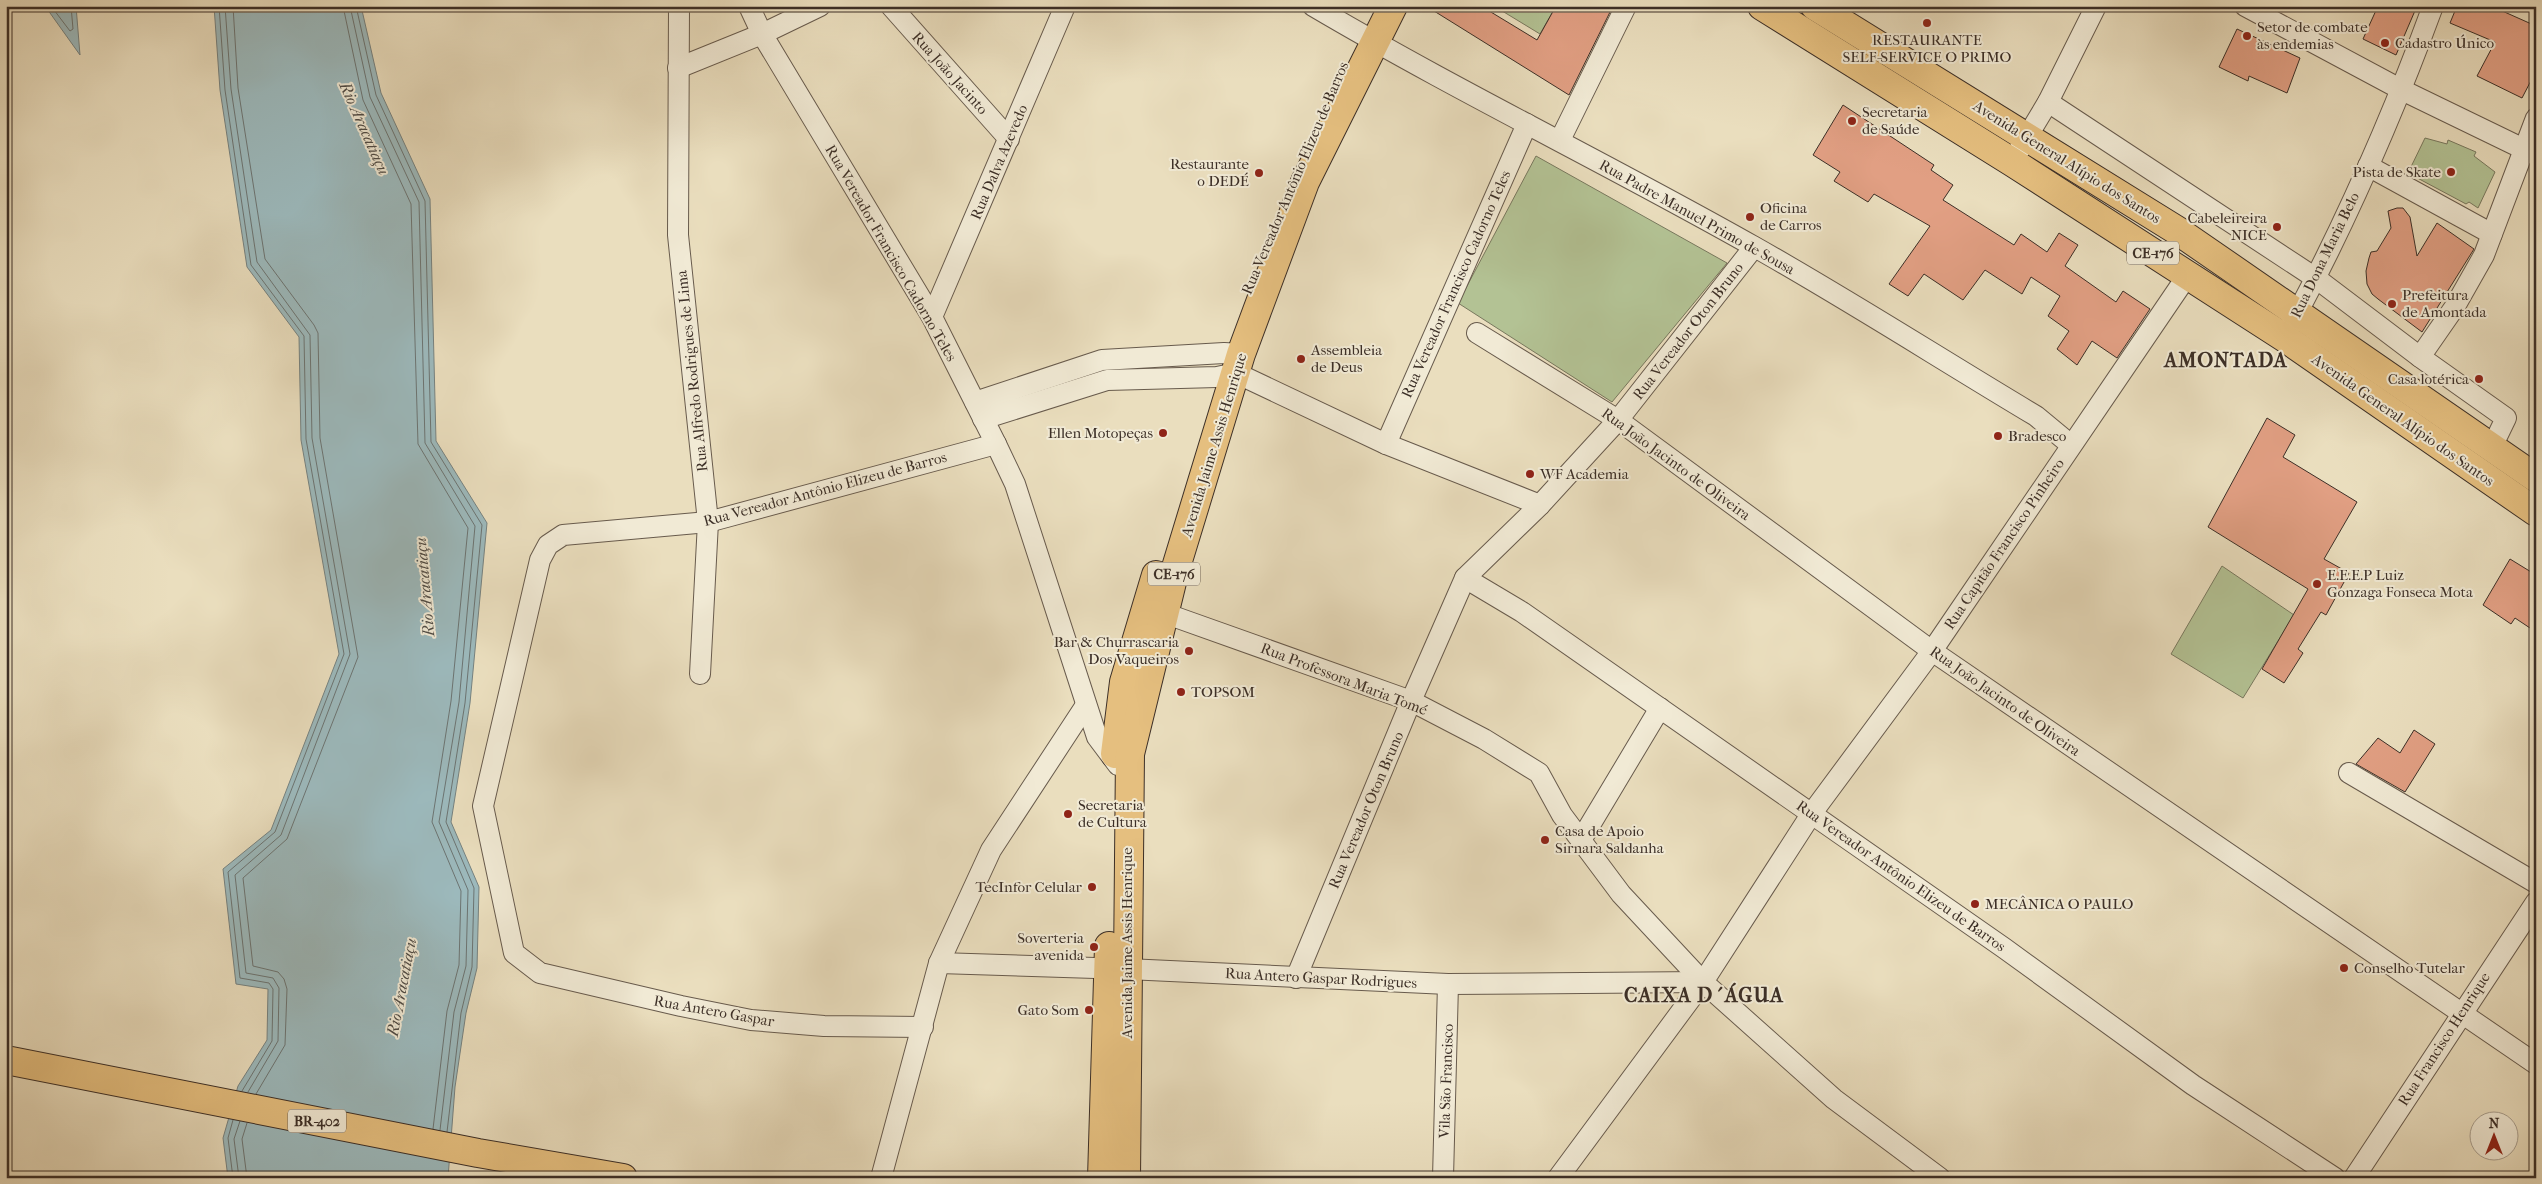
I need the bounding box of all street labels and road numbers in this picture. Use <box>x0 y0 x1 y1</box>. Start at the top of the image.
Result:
street label: Rua João Jacinto <box>908 28 992 118</box>
street label: Rua Vereador Antônio Elizeu de Barros <box>1238 58 1353 297</box>
street label: Avenida General Alípio dos Santos <box>1969 96 2165 228</box>
street label: Rua Dalva Azevedo <box>967 101 1032 222</box>
street label: Rua Vereador Francisco Cadorno Teles <box>821 141 961 365</box>
street label: Rua Padre Manuel Primo de Sousa <box>1596 156 1799 279</box>
street label: Rua Vereador Francisco Cadorno Teles <box>1397 167 1515 401</box>
street label: Rua Dona Maria Belo <box>2287 189 2363 321</box>
road number: CE-176 <box>2127 242 2179 264</box>
street label: Rua Vereador Oton Bruno <box>1629 259 1747 403</box>
street label: Rua Alfredo Rodrigues de Lima <box>672 268 712 473</box>
street label: Avenida Jaime Assis Henrique <box>1177 350 1251 540</box>
street label: Avenida General Alípio dos Santos <box>2308 350 2498 490</box>
street label: Rua João Jacinto de Oliveira <box>1598 404 1755 525</box>
street label: Rua Vereador Antônio Elizeu de Barros <box>701 448 949 530</box>
street label: Rua Capitão Francisco Pinheiro <box>1940 455 2068 633</box>
road number: CE-176 <box>1148 562 1200 586</box>
street label: Rua Professora Maria Tomé <box>1258 639 1430 719</box>
street label: Rua João Jacinto de Oliveira <box>1926 642 2085 760</box>
street label: Rua Vereador Oton Bruno <box>1325 728 1407 891</box>
street label: Rua Vereador Antônio Elizeu de Barros <box>1793 797 2009 956</box>
street label: Avenida Jaime Assis Henrique <box>1118 847 1136 1040</box>
street label: Rua Antero Gaspar Rodrigues <box>1225 964 1418 992</box>
street label: Rua Francisco Henrique <box>2394 968 2494 1109</box>
street label: Rua Antero Gaspar <box>652 992 776 1031</box>
street label: Vila São Francisco <box>1435 1023 1457 1140</box>
road number: BR-402 <box>288 1110 346 1132</box>

